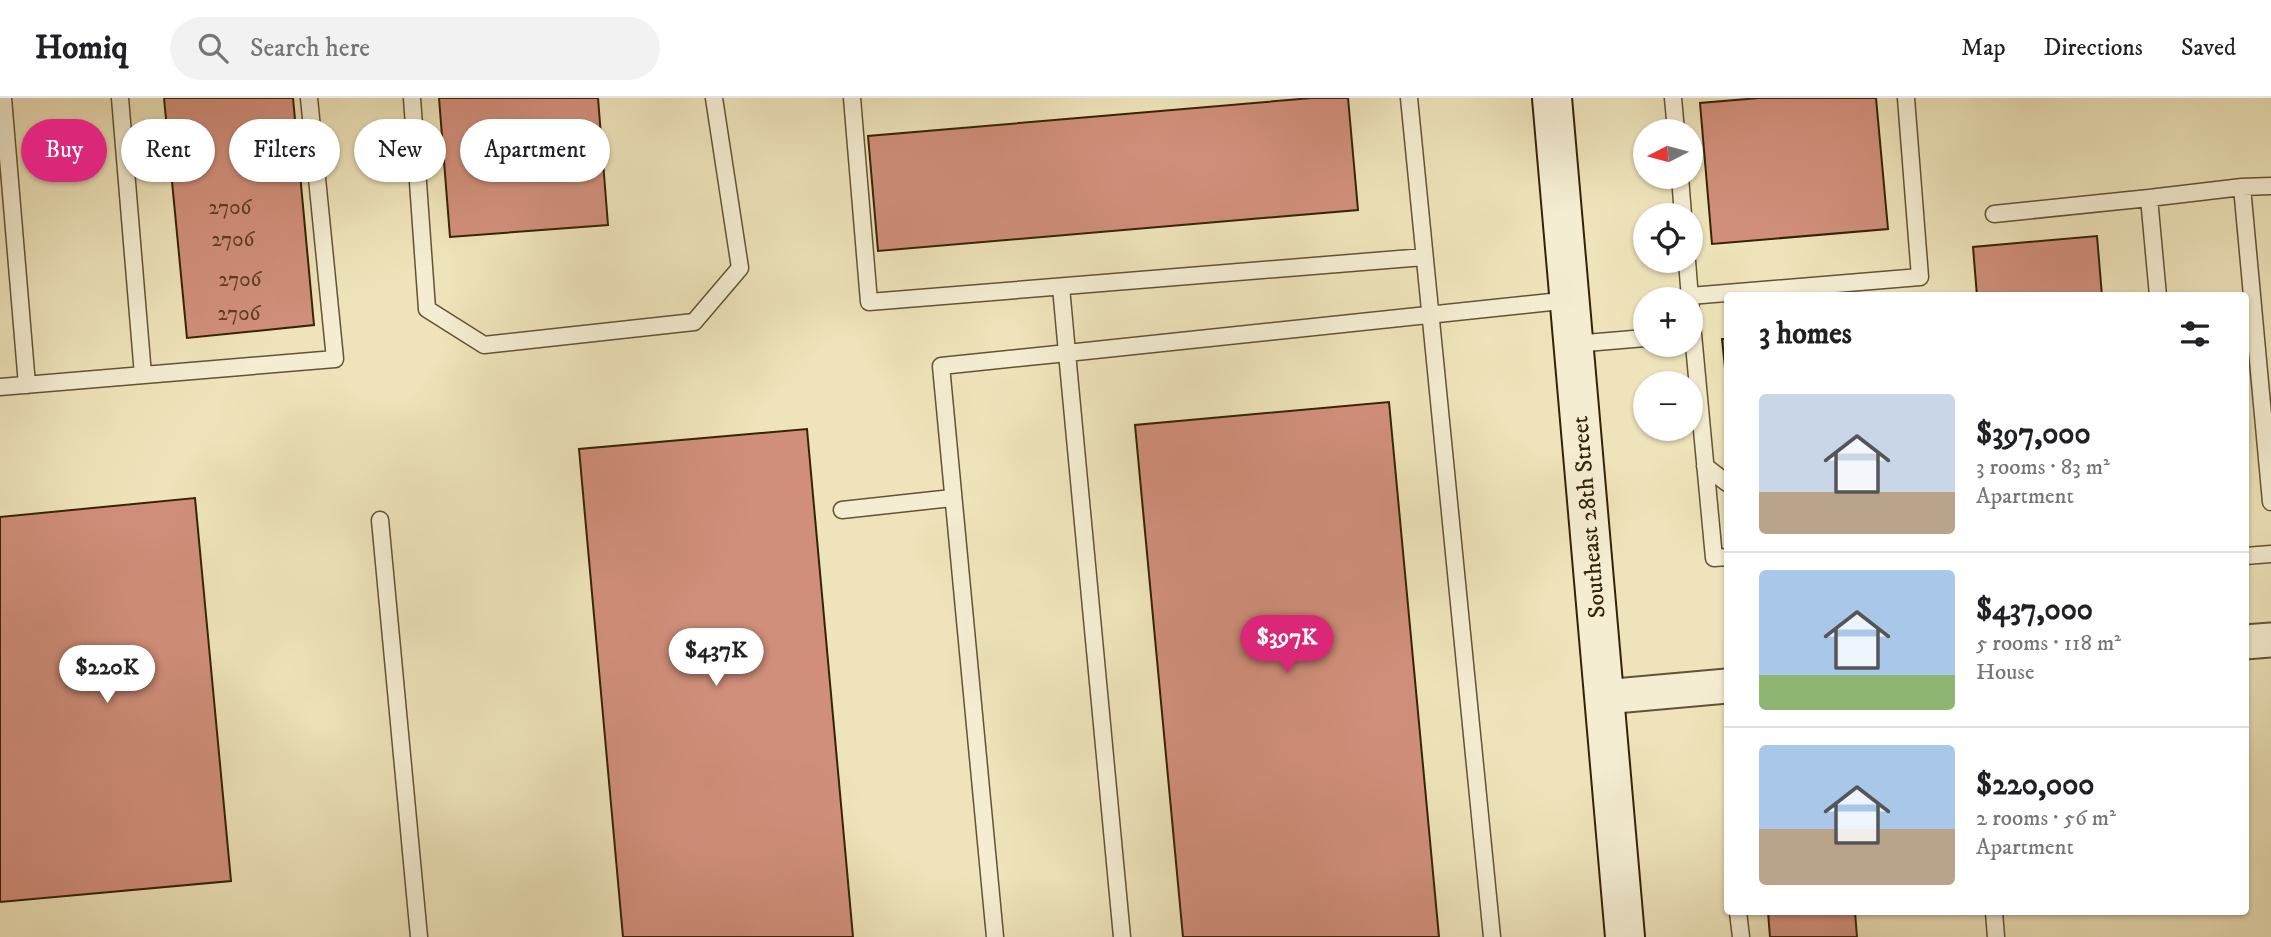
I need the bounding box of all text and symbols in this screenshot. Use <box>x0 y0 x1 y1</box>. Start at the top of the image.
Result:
search box <box>170 17 660 80</box>
text: Homiq <box>35 28 128 69</box>
icon: search <box>194 29 232 67</box>
text: Search here <box>250 32 370 65</box>
text: Map <box>1961 33 2006 63</box>
text: Directions <box>2044 33 2143 63</box>
text: Saved <box>2181 33 2236 63</box>
chip: Buy <box>21 119 107 182</box>
chip: Rent <box>121 119 215 182</box>
chip: Filters <box>229 119 340 182</box>
chip: New <box>354 119 446 182</box>
chip: Apartment <box>460 119 610 182</box>
north arrow <box>1633 119 1703 189</box>
map controls <box>1633 119 1703 441</box>
house number: 2706 <box>208 195 253 221</box>
button: locate <box>1633 203 1703 273</box>
house number: 2706 <box>211 227 256 253</box>
house number: 2706 <box>218 267 263 293</box>
button: + <box>1633 287 1703 357</box>
house number: 2706 <box>217 301 262 327</box>
icon: filters <box>2176 315 2214 353</box>
text: 3 homes <box>1759 316 1852 353</box>
button: − <box>1633 371 1703 441</box>
street label: Southeast 28th Street <box>1565 414 1613 619</box>
text: $397,000 <box>1976 416 2091 453</box>
icon: home <box>1815 422 1899 506</box>
text: 3 rooms · 83 m² <box>1976 453 2110 482</box>
text: Apartment <box>1976 482 2074 511</box>
text: $437,000 <box>1976 592 2093 629</box>
icon: home <box>1815 598 1899 682</box>
pin: $397K <box>1238 616 1336 675</box>
text: $397K <box>1257 623 1317 652</box>
pin: $437K <box>667 628 765 688</box>
text: 5 rooms · 118 m² <box>1976 629 2121 658</box>
text: $437K <box>685 636 747 665</box>
pin: $220K <box>58 646 156 705</box>
text: $220K <box>75 653 139 682</box>
text: House <box>1976 658 2034 687</box>
text: $220,000 <box>1976 767 2095 804</box>
icon: home <box>1815 773 1899 857</box>
text: 2 rooms · 56 m² <box>1976 804 2116 833</box>
text: Apartment <box>1976 833 2074 862</box>

